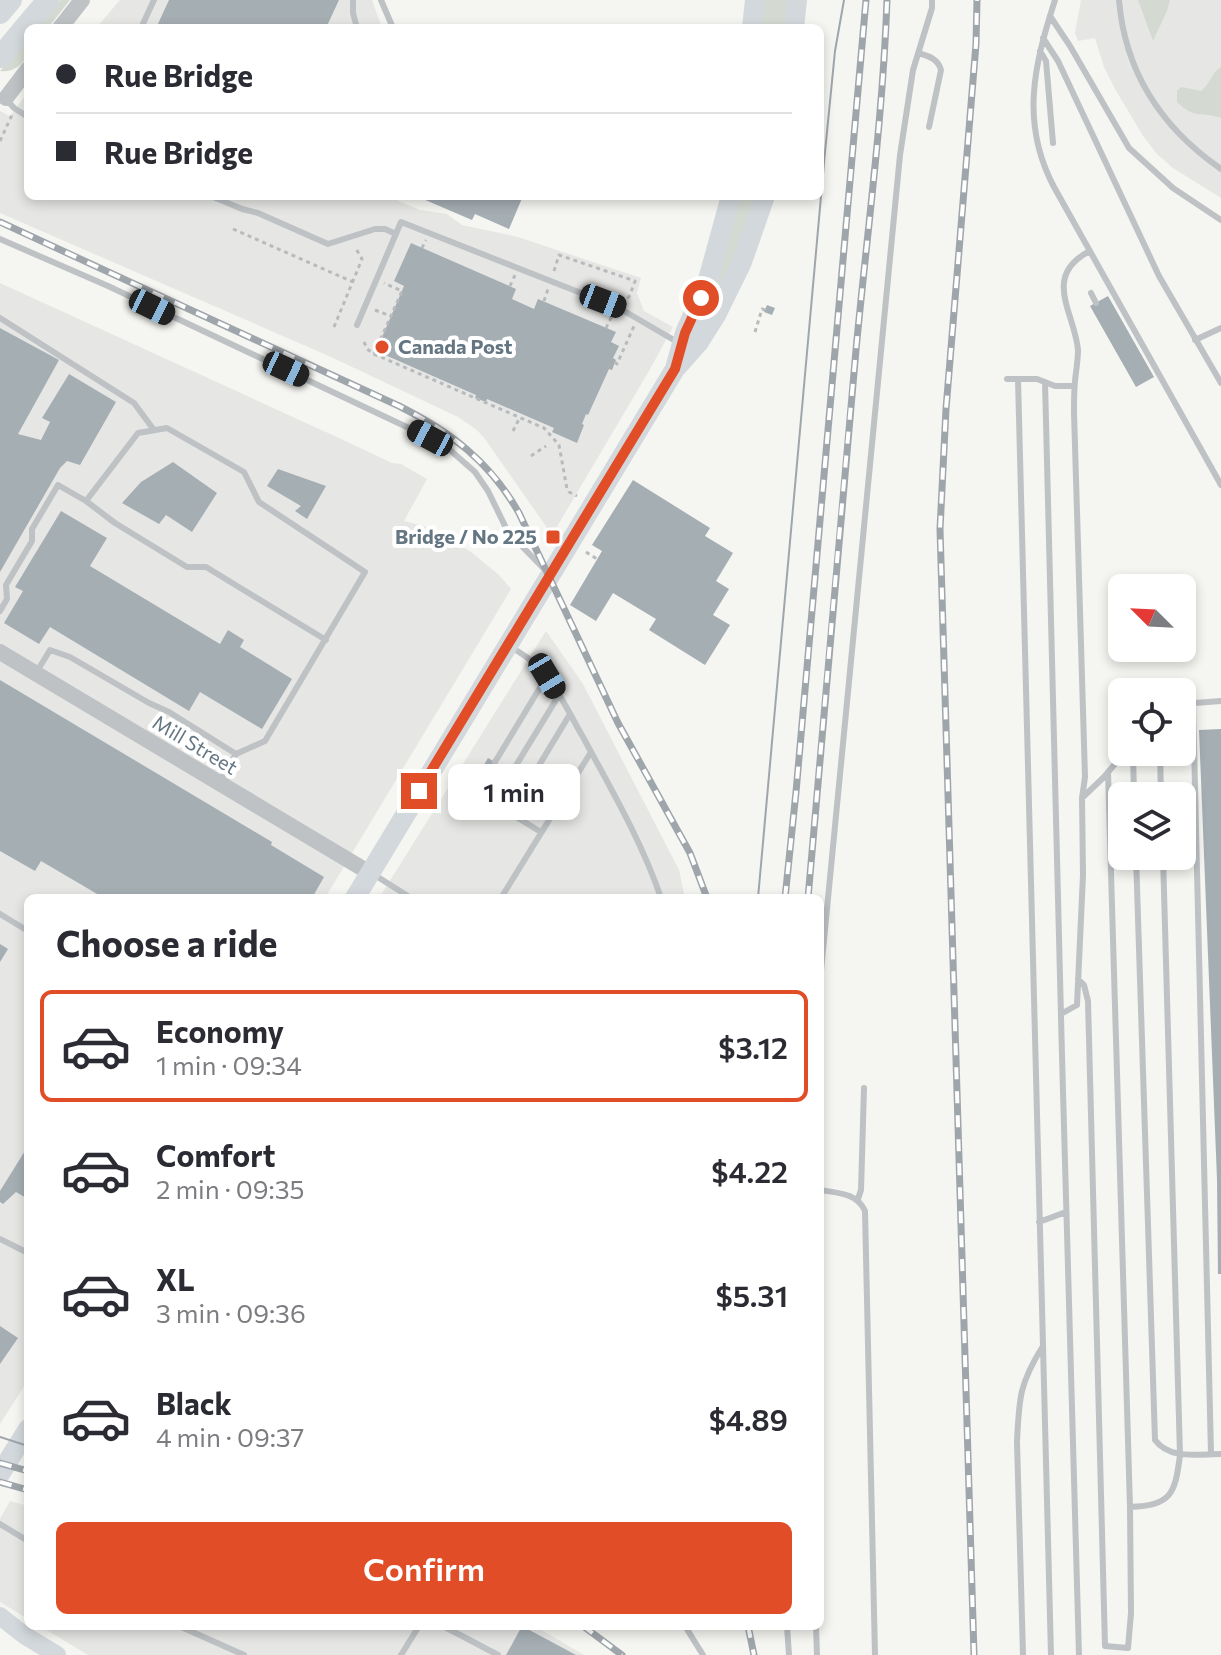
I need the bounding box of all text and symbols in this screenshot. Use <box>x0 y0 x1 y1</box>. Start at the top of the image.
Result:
text: Rue Bridge <box>104 56 253 93</box>
text: Rue Bridge <box>104 133 253 170</box>
route start <box>683 280 719 316</box>
car <box>576 281 630 321</box>
car <box>125 286 179 328</box>
place label: Canada Post <box>398 334 512 358</box>
marker: Canada Post <box>373 338 391 356</box>
car <box>259 348 313 390</box>
car <box>403 416 457 460</box>
place label: Bridge / No 225 <box>395 524 537 548</box>
marker: Bridge / No 225 <box>544 528 562 546</box>
north arrow <box>1108 574 1196 662</box>
map controls <box>1108 574 1196 870</box>
car <box>524 649 570 703</box>
button: locate <box>1108 678 1196 766</box>
street label: Mill Street <box>149 709 242 779</box>
callout: 1 min <box>447 763 579 819</box>
route end <box>401 773 437 809</box>
text: 1 min <box>483 776 545 807</box>
button: layers <box>1108 782 1196 870</box>
text: Choose a ride <box>56 920 277 964</box>
icon: car <box>60 1010 132 1082</box>
text: Economy <box>156 1012 284 1049</box>
text: $3.12 <box>718 1028 788 1065</box>
text: 1 min · 09:34 <box>156 1049 302 1080</box>
icon: car <box>60 1134 132 1206</box>
text: Comfort <box>156 1136 275 1173</box>
text: $4.22 <box>711 1152 788 1189</box>
text: 2 min · 09:35 <box>156 1173 304 1204</box>
icon: car <box>60 1258 132 1330</box>
text: XL <box>156 1260 195 1297</box>
text: $5.31 <box>716 1276 788 1313</box>
text: 3 min · 09:36 <box>156 1297 306 1328</box>
icon: car <box>60 1382 132 1454</box>
text: Black <box>156 1384 232 1421</box>
text: $4.89 <box>709 1400 788 1437</box>
text: 4 min · 09:37 <box>156 1421 304 1452</box>
button: Confirm <box>56 1522 792 1614</box>

